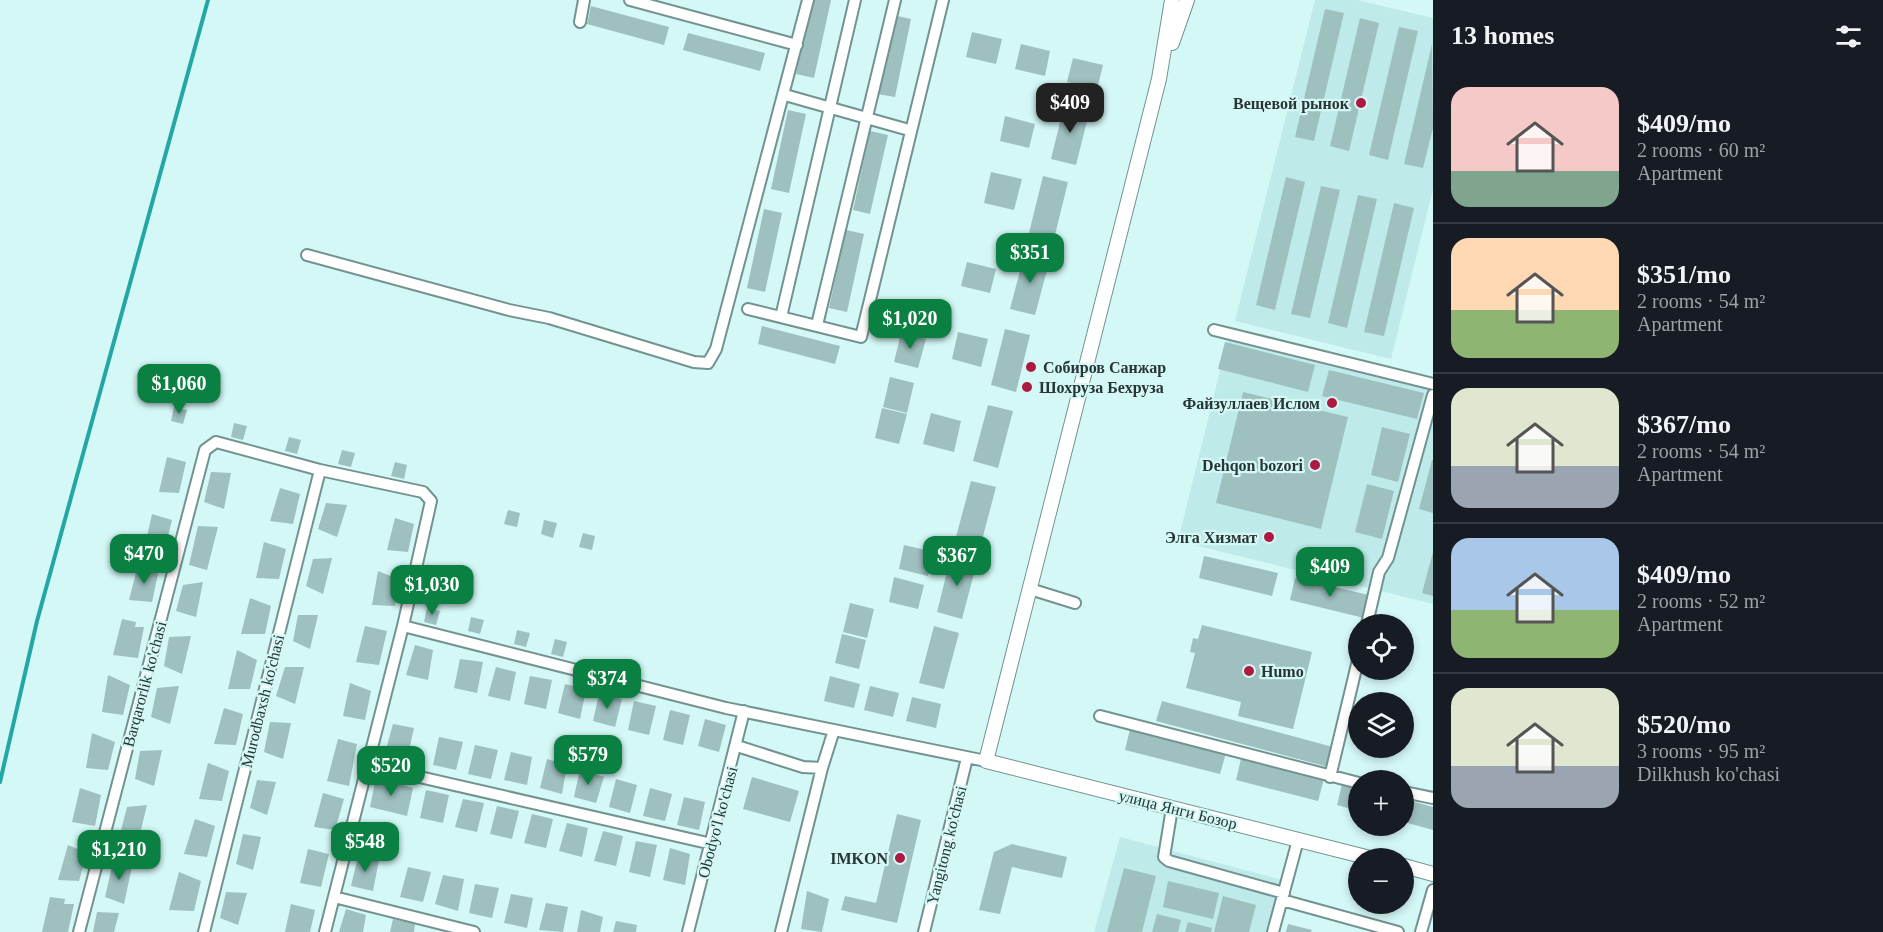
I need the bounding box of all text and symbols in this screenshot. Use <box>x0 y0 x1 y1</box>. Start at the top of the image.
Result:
icon: filters <box>1832 20 1865 53</box>
text: 13 homes <box>1451 21 1554 50</box>
pin: $409 <box>1034 83 1106 134</box>
text: $409 <box>1050 91 1090 113</box>
place label: Вещевой рынок <box>1233 95 1350 113</box>
marker: Вещевой рынок <box>1354 96 1368 110</box>
text: $409/mo <box>1637 109 1731 138</box>
icon: home <box>1499 111 1571 183</box>
text: 2 rooms · 60 m² <box>1637 139 1765 161</box>
text: Apartment <box>1637 162 1723 184</box>
pin: $351 <box>994 233 1066 284</box>
text: $351 <box>1010 241 1050 263</box>
text: $351/mo <box>1637 260 1731 289</box>
icon: home <box>1499 262 1571 334</box>
text: 2 rooms · 54 m² <box>1637 290 1765 312</box>
pin: $1,020 <box>861 299 959 350</box>
text: $1,020 <box>883 307 938 329</box>
text: Apartment <box>1637 313 1723 335</box>
place label: Собиров Санжар <box>1043 359 1166 377</box>
marker: Собиров Санжар <box>1024 360 1038 374</box>
pin: $1,060 <box>130 364 228 415</box>
text: $1,060 <box>152 372 207 394</box>
place label: Шохруза Бехруза <box>1039 379 1164 397</box>
marker: Шохруза Бехруза <box>1020 380 1034 394</box>
place label: Файзуллаев Ислом <box>1183 395 1320 413</box>
marker: Файзуллаев Ислом <box>1325 396 1339 410</box>
text: $367/mo <box>1637 410 1731 439</box>
icon: home <box>1499 412 1571 484</box>
text: 2 rooms · 54 m² <box>1637 440 1765 462</box>
place label: Dehqon bozori <box>1202 457 1304 475</box>
marker: Dehqon bozori <box>1308 458 1322 472</box>
text: Apartment <box>1637 463 1723 485</box>
place label: Элга Хизмат <box>1165 529 1257 546</box>
marker: Элга Хизмат <box>1262 530 1276 544</box>
pin: $470 <box>108 534 180 585</box>
pin: $367 <box>921 536 993 587</box>
text: $470 <box>124 542 164 564</box>
text: $367 <box>937 544 977 566</box>
pin: $409 <box>1294 547 1366 598</box>
text: $409 <box>1310 555 1350 577</box>
text: $409/mo <box>1637 560 1731 589</box>
icon: home <box>1499 562 1571 634</box>
pin: $1,030 <box>383 565 481 616</box>
text: $1,030 <box>405 573 460 595</box>
text: 2 rooms · 52 m² <box>1637 590 1765 612</box>
text: Apartment <box>1637 613 1723 635</box>
map controls <box>1348 614 1414 914</box>
button: locate <box>1348 614 1414 680</box>
street label: Barqarorlik ko'chasi <box>120 619 171 749</box>
street label: Murodbaxsh ko'chasi <box>238 632 287 769</box>
pin: $374 <box>571 659 643 710</box>
place label: Humo <box>1261 663 1304 680</box>
marker: Humo <box>1242 664 1256 678</box>
text: $374 <box>587 667 627 689</box>
button: layers <box>1348 692 1414 758</box>
text: $520/mo <box>1637 710 1731 739</box>
icon: home <box>1499 712 1571 784</box>
pin: $579 <box>552 735 624 786</box>
text: 3 rooms · 95 m² <box>1637 740 1765 762</box>
text: $579 <box>568 743 608 765</box>
pin: $520 <box>355 746 427 797</box>
text: $520 <box>371 754 411 776</box>
text: Dilkhush ko'chasi <box>1637 763 1780 785</box>
street label: Obodyo'l ko'chasi <box>694 764 742 880</box>
button: + <box>1348 770 1414 836</box>
street label: Yangitong ko'chasi <box>924 783 971 906</box>
street label: улица Янги Бозор <box>1117 787 1239 833</box>
pin: $548 <box>329 822 401 873</box>
pin: $1,210 <box>70 830 168 881</box>
text: $548 <box>345 830 385 852</box>
text: $1,210 <box>92 838 147 860</box>
button: − <box>1348 848 1414 914</box>
place label: IMKON <box>830 850 888 867</box>
marker: IMKON <box>893 851 907 865</box>

